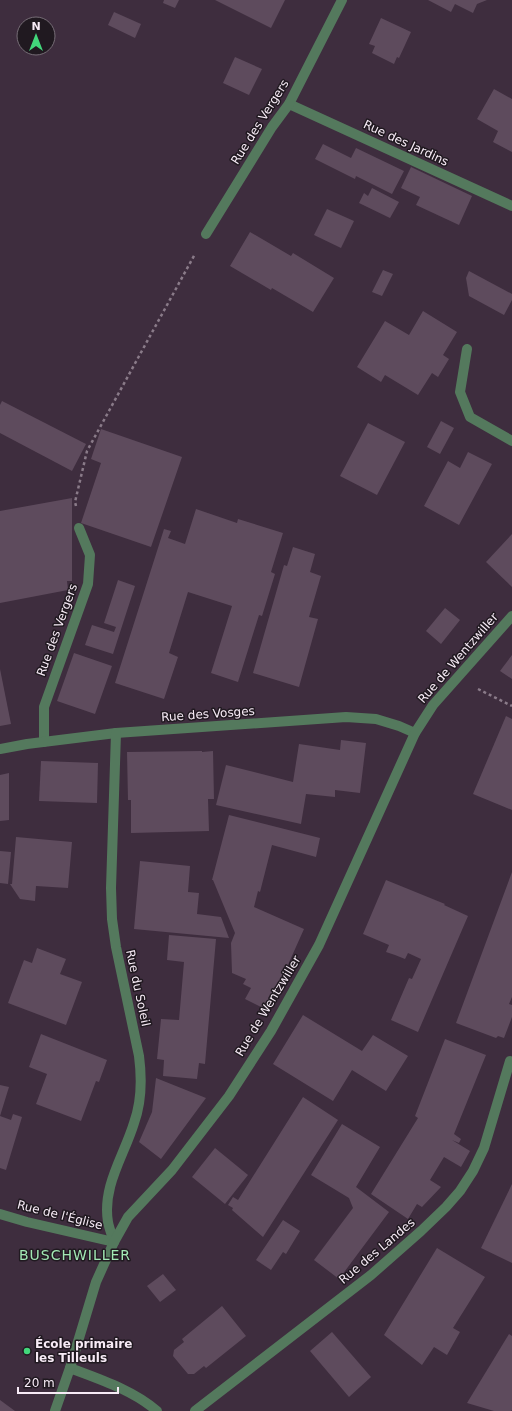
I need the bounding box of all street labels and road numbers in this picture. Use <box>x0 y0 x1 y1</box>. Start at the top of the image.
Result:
street label: Rue des Vergers <box>228 77 292 167</box>
street label: Rue des Jardins <box>361 117 451 169</box>
street label: Rue des Vergers <box>34 582 80 678</box>
street label: Rue de Wentzwiller <box>415 610 501 706</box>
street label: Rue des Vosges <box>161 704 255 724</box>
street label: Rue du Soleil <box>123 948 153 1028</box>
street label: Rue de Wentzwiller <box>232 953 304 1059</box>
street label: Rue de l'Église <box>16 1197 104 1232</box>
street label: Rue des Landes <box>336 1215 418 1287</box>

